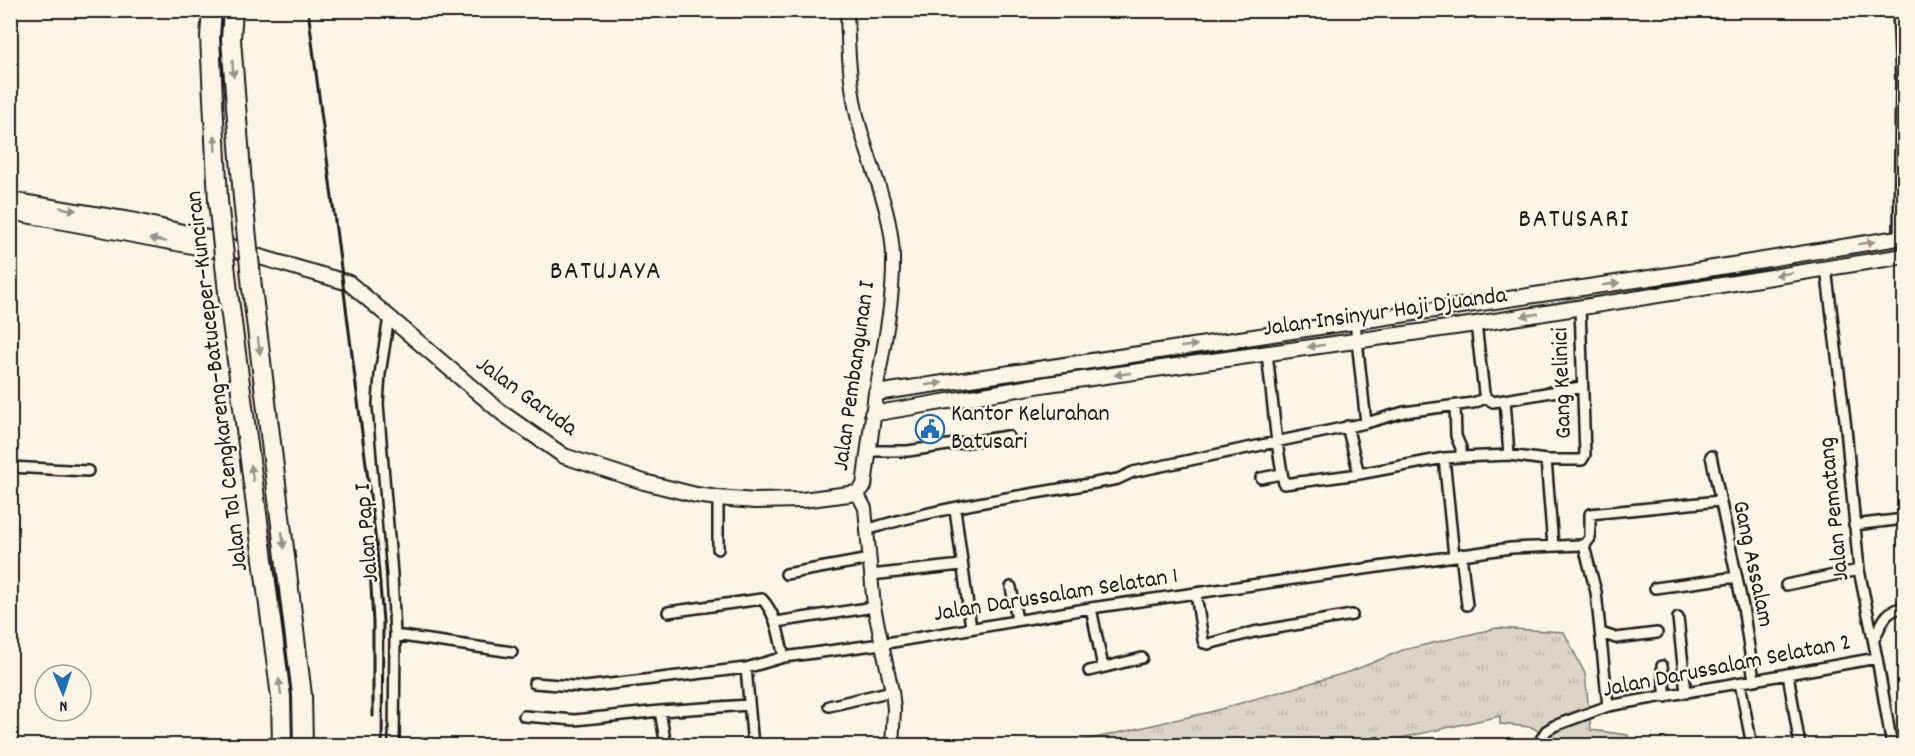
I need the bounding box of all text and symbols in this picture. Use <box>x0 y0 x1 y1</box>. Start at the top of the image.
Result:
one-way arrow <box>229 59 238 78</box>
one-way arrow <box>211 133 220 152</box>
street label: Jalan Tol Cengkareng–Batuceper–Kunciran <box>178 189 258 573</box>
district label: BATUSARI <box>1518 201 1630 240</box>
one-way arrow <box>59 205 78 214</box>
one-way arrow <box>148 235 167 244</box>
one-way arrow <box>1856 238 1875 247</box>
district label: BATUJAYA <box>550 253 662 292</box>
one-way arrow <box>1775 270 1794 279</box>
street label: Jalan Pembangunan I <box>825 278 885 473</box>
street label: Jalan Insinyur Haji Djuanda <box>1261 279 1510 347</box>
one-way arrow <box>1601 279 1620 288</box>
one-way arrow <box>1520 311 1539 320</box>
street label: Gang Kelinici <box>1544 327 1582 439</box>
one-way arrow <box>255 337 264 356</box>
one-way arrow <box>1306 341 1325 350</box>
one-way arrow <box>1180 342 1199 351</box>
street label: Jalan Garuda <box>468 348 585 446</box>
one-way arrow <box>1113 369 1132 378</box>
one-way arrow <box>925 380 944 389</box>
place label: Kantor Kelurahan Batusari <box>951 398 1110 460</box>
public building icon: Kantor Kelurahan Batusari <box>914 413 946 445</box>
street label: Jalan Pematang <box>1811 435 1859 583</box>
one-way arrow <box>247 463 256 482</box>
street label: Jalan Pap I <box>347 481 389 584</box>
street label: Gang Assalam <box>1722 498 1782 630</box>
one-way arrow <box>278 530 288 549</box>
street label: Jalan Darussalam Selatan 1 <box>931 560 1181 632</box>
street label: Jalan Darussalam Selatan 2 <box>1600 626 1854 708</box>
north arrow <box>33 663 93 723</box>
one-way arrow <box>275 678 285 697</box>
text: N <box>59 694 68 717</box>

